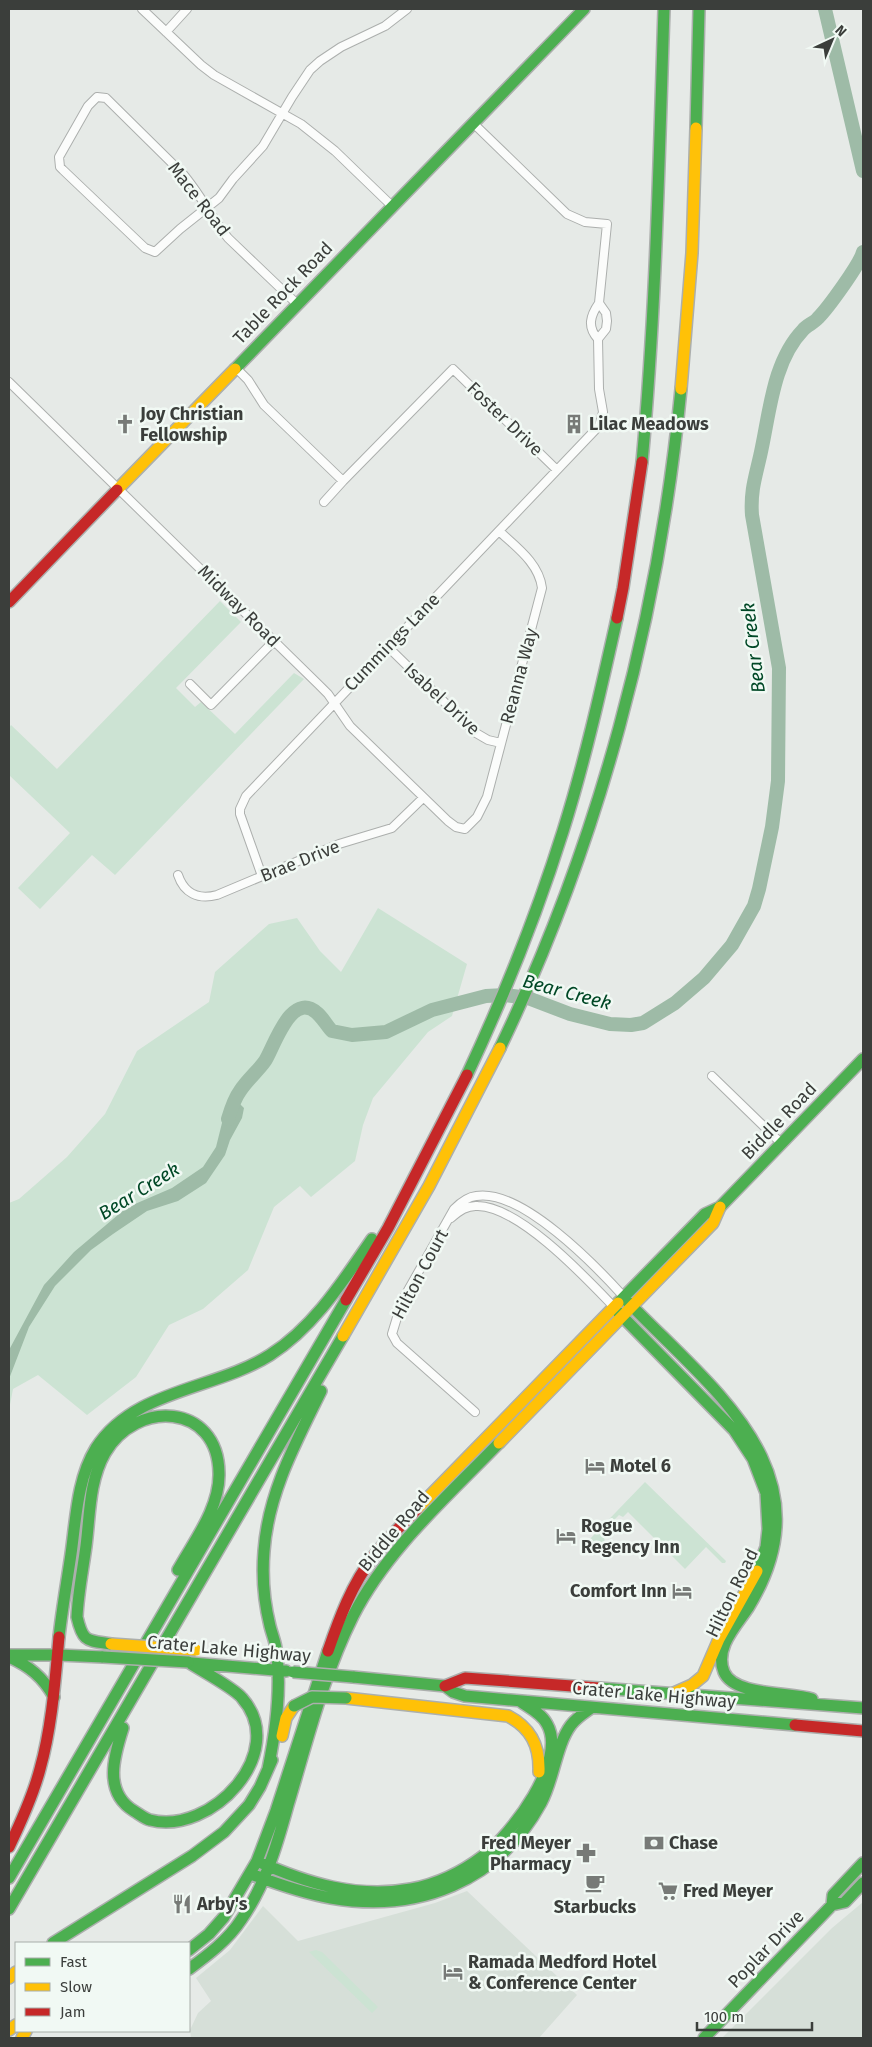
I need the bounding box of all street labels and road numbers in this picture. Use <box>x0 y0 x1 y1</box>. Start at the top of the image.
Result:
street label: Mace Road <box>163 157 235 241</box>
street label: Table Rock Road <box>229 237 337 349</box>
street label: Foster Drive <box>462 377 548 461</box>
street label: Midway Road <box>193 560 285 652</box>
street label: Cummings Lane <box>340 588 444 696</box>
street label: Reanna Way <box>496 625 542 726</box>
street label: Isabel Drive <box>399 658 485 740</box>
street label: Brae Drive <box>257 835 343 887</box>
street label: Biddle Road <box>737 1078 821 1164</box>
street label: Hilton Court <box>387 1225 453 1323</box>
street label: Biddle Road <box>354 1486 434 1576</box>
street label: Hilton Road <box>701 1545 763 1641</box>
street label: Crater Lake Highway <box>146 1631 312 1667</box>
street label: Crater Lake Highway <box>571 1677 737 1713</box>
street label: Poplar Drive <box>723 1905 809 1993</box>

